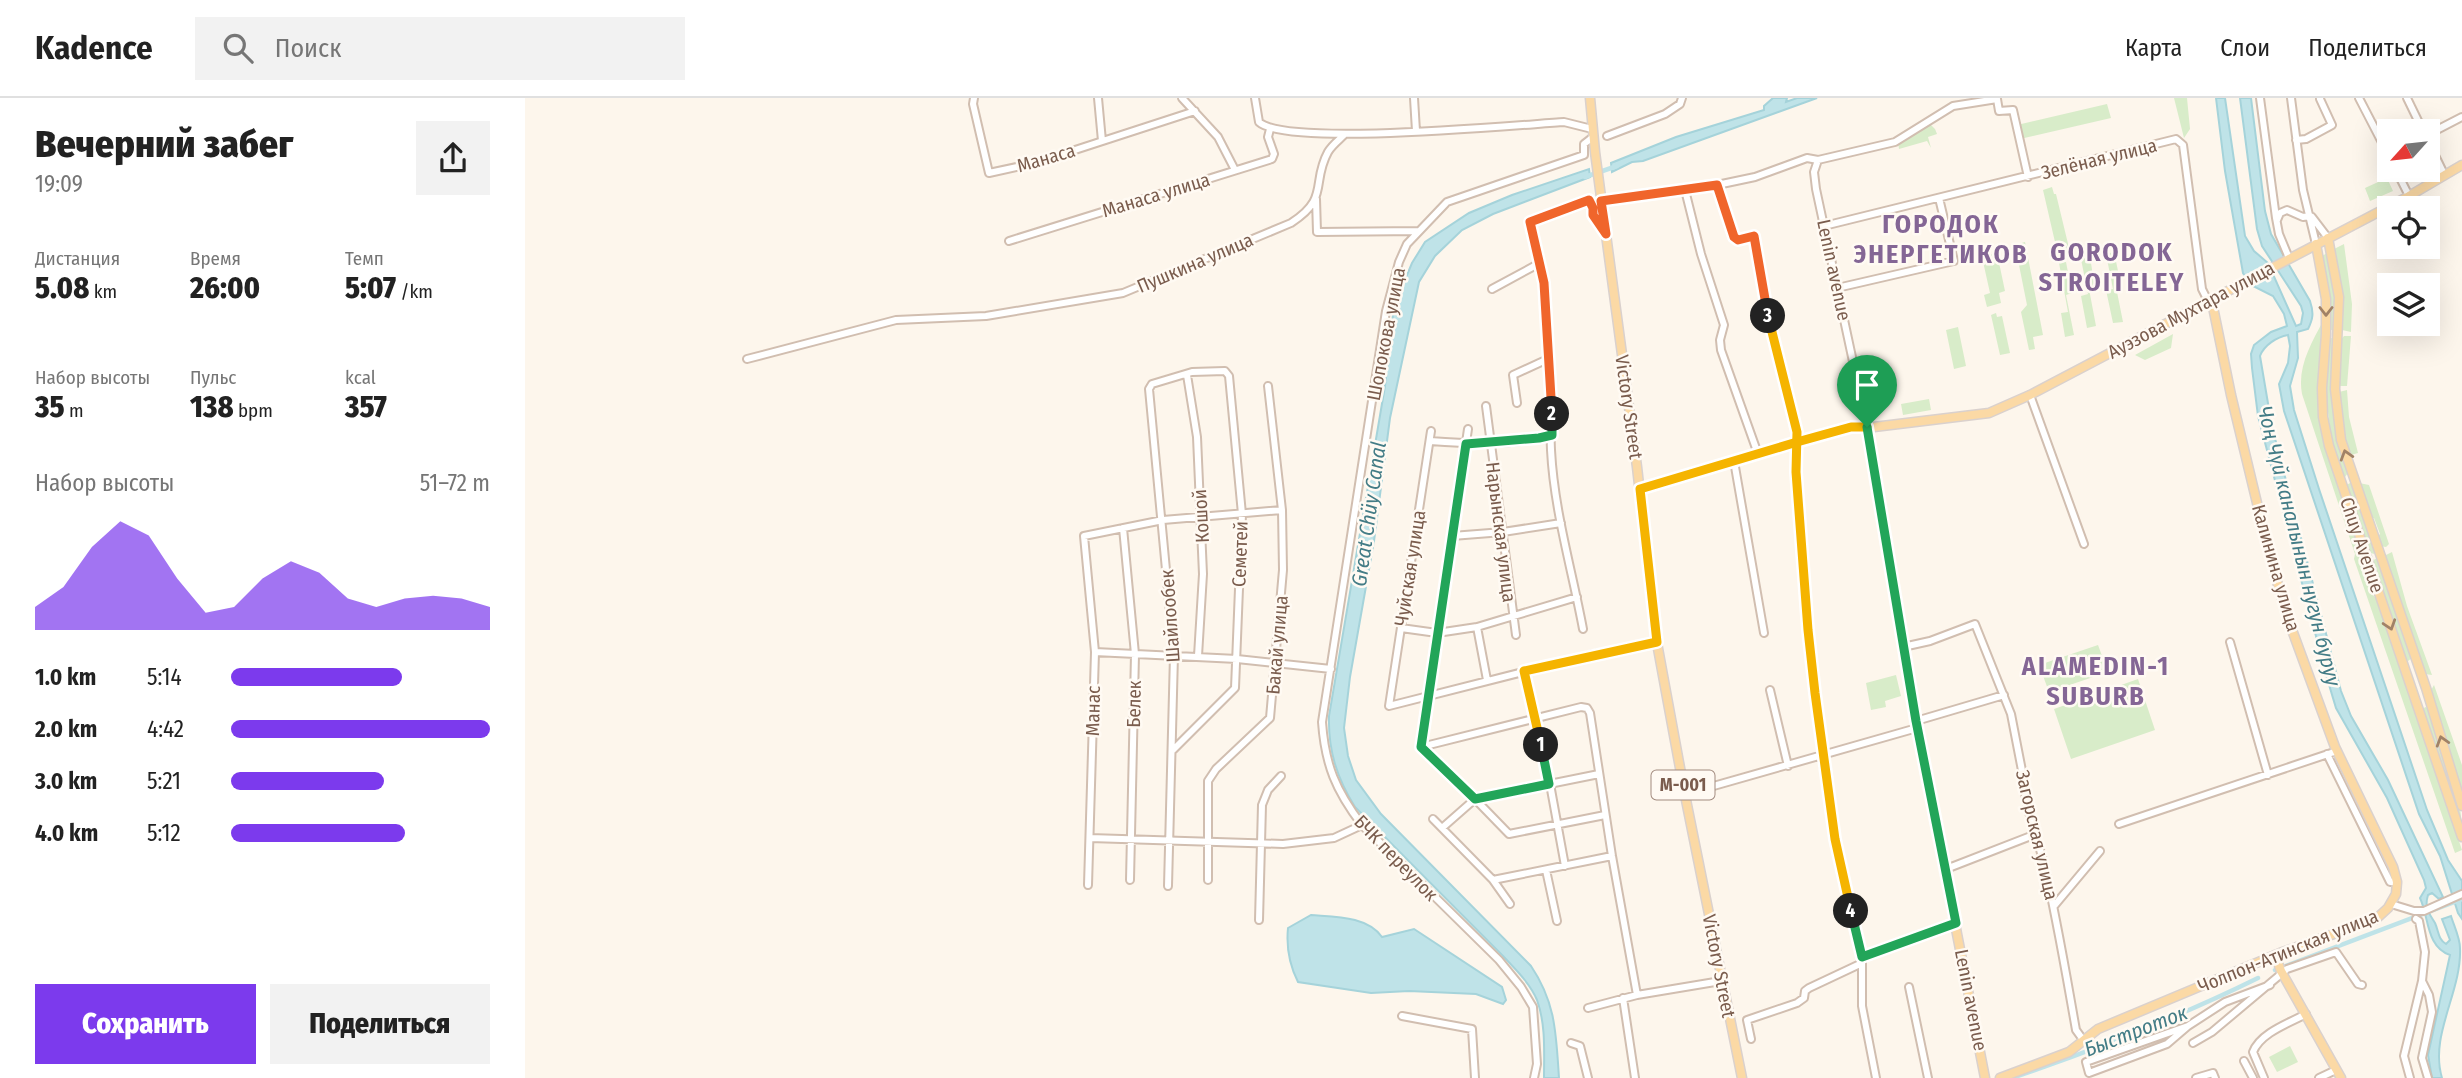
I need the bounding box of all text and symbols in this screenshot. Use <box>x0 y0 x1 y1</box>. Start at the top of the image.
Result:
search box <box>195 17 685 80</box>
text: Kadence <box>35 28 153 68</box>
icon: search <box>219 29 257 67</box>
text: Поиск <box>275 33 341 64</box>
text: Карта <box>2125 34 2182 62</box>
text: Слои <box>2220 34 2270 62</box>
text: Поделиться <box>2308 34 2427 62</box>
north arrow <box>2377 119 2439 182</box>
map controls <box>2377 119 2440 336</box>
text: Вечерний забег <box>35 121 293 167</box>
button: share <box>416 121 490 195</box>
street label: Зелёная улица <box>2039 134 2159 184</box>
street label: Манаса <box>1014 139 1078 177</box>
street label: Манаса улица <box>1099 168 1213 222</box>
text: 19:09 <box>35 170 83 198</box>
button: locate <box>2377 196 2440 259</box>
district label: ГОРОДОК ЭНЕРГЕТИКОВ <box>1854 209 2028 270</box>
street label: Lenin avenue <box>1812 217 1856 323</box>
street label: Пушкина улица <box>1133 228 1257 298</box>
district label: GORODOK STROITELEY <box>2039 237 2185 298</box>
text: Дистанция <box>35 247 120 270</box>
text: Время <box>190 247 241 270</box>
text: Темп <box>345 247 384 270</box>
street label: Ауэзова Мухтара улица <box>2104 256 2278 364</box>
street label: Шопокова улица <box>1362 265 1410 403</box>
text: 5.08 <box>35 270 89 306</box>
text: 26:00 <box>190 270 260 306</box>
text: 5:07 <box>345 270 396 306</box>
button: layers <box>2377 273 2440 336</box>
text: km <box>89 280 117 303</box>
text: /km <box>396 280 433 303</box>
pin: 3 <box>1751 298 1785 333</box>
text: 3 <box>1763 304 1772 327</box>
one-way arrow <box>2318 306 2334 317</box>
street label: Victory Street <box>1610 354 1648 461</box>
pin <box>1837 355 1897 427</box>
text: Набор высоты <box>35 366 150 389</box>
text: Пульс <box>190 366 236 389</box>
text: kcal <box>345 366 376 389</box>
icon: arrive <box>1848 366 1886 404</box>
text: 35 <box>35 389 64 425</box>
text: 138 <box>190 389 234 425</box>
text: 357 <box>345 389 387 425</box>
pin: 2 <box>1535 396 1569 432</box>
text: m <box>64 399 84 422</box>
text: bpm <box>234 399 273 422</box>
text: 2 <box>1547 402 1556 425</box>
water label: Чоң Чүй каналынын нугун буруу <box>2252 403 2347 689</box>
water label: Great Chüy Canal <box>1346 440 1392 588</box>
one-way arrow <box>2339 450 2354 462</box>
street label: Нарынская улица <box>1481 460 1521 604</box>
text: Набор высоты <box>35 469 174 497</box>
text: 51–72 m <box>420 469 490 497</box>
street label: Кошой <box>1188 489 1214 543</box>
street label: Chuy Avenue <box>2335 494 2389 596</box>
street label: Калинина улица <box>2247 502 2305 634</box>
street label: Чуйская улица <box>1390 509 1430 627</box>
street label: Семетей <box>1227 521 1253 587</box>
street label: Шайлообек <box>1155 569 1185 663</box>
street label: Бакай улица <box>1261 594 1293 696</box>
one-way arrow <box>2382 619 2396 631</box>
district label: ALAMEDIN-1 SUBURB <box>2021 651 2170 712</box>
text: 1.0 km <box>35 663 96 691</box>
text: 5:14 <box>147 663 182 691</box>
street label: Белек <box>1122 680 1146 728</box>
street label: Манас <box>1081 686 1105 736</box>
text: 2.0 km <box>35 715 97 743</box>
text: 4:42 <box>147 715 184 743</box>
pin: 1 <box>1523 728 1559 762</box>
text: 1 <box>1536 733 1545 756</box>
one-way arrow <box>2436 735 2450 747</box>
text: 3.0 km <box>35 767 97 795</box>
text: 5:21 <box>147 767 181 795</box>
street label: Загорская улица <box>2011 768 2063 902</box>
road number: М-001 <box>1651 770 1715 800</box>
street label: БЧК переулок <box>1349 810 1443 906</box>
text: 4.0 km <box>35 819 98 847</box>
text: 5:12 <box>147 819 181 847</box>
pin: 4 <box>1833 894 1869 928</box>
text: 4 <box>1846 899 1855 922</box>
street label: Чолпон-Атинская улица <box>2194 904 2382 998</box>
street label: Victory Street <box>1698 912 1740 1020</box>
street label: Lenin avenue <box>1950 947 1992 1053</box>
button: Сохранить <box>35 984 256 1064</box>
button: Поделиться <box>270 984 490 1064</box>
water label: Быстроток <box>2080 999 2192 1063</box>

